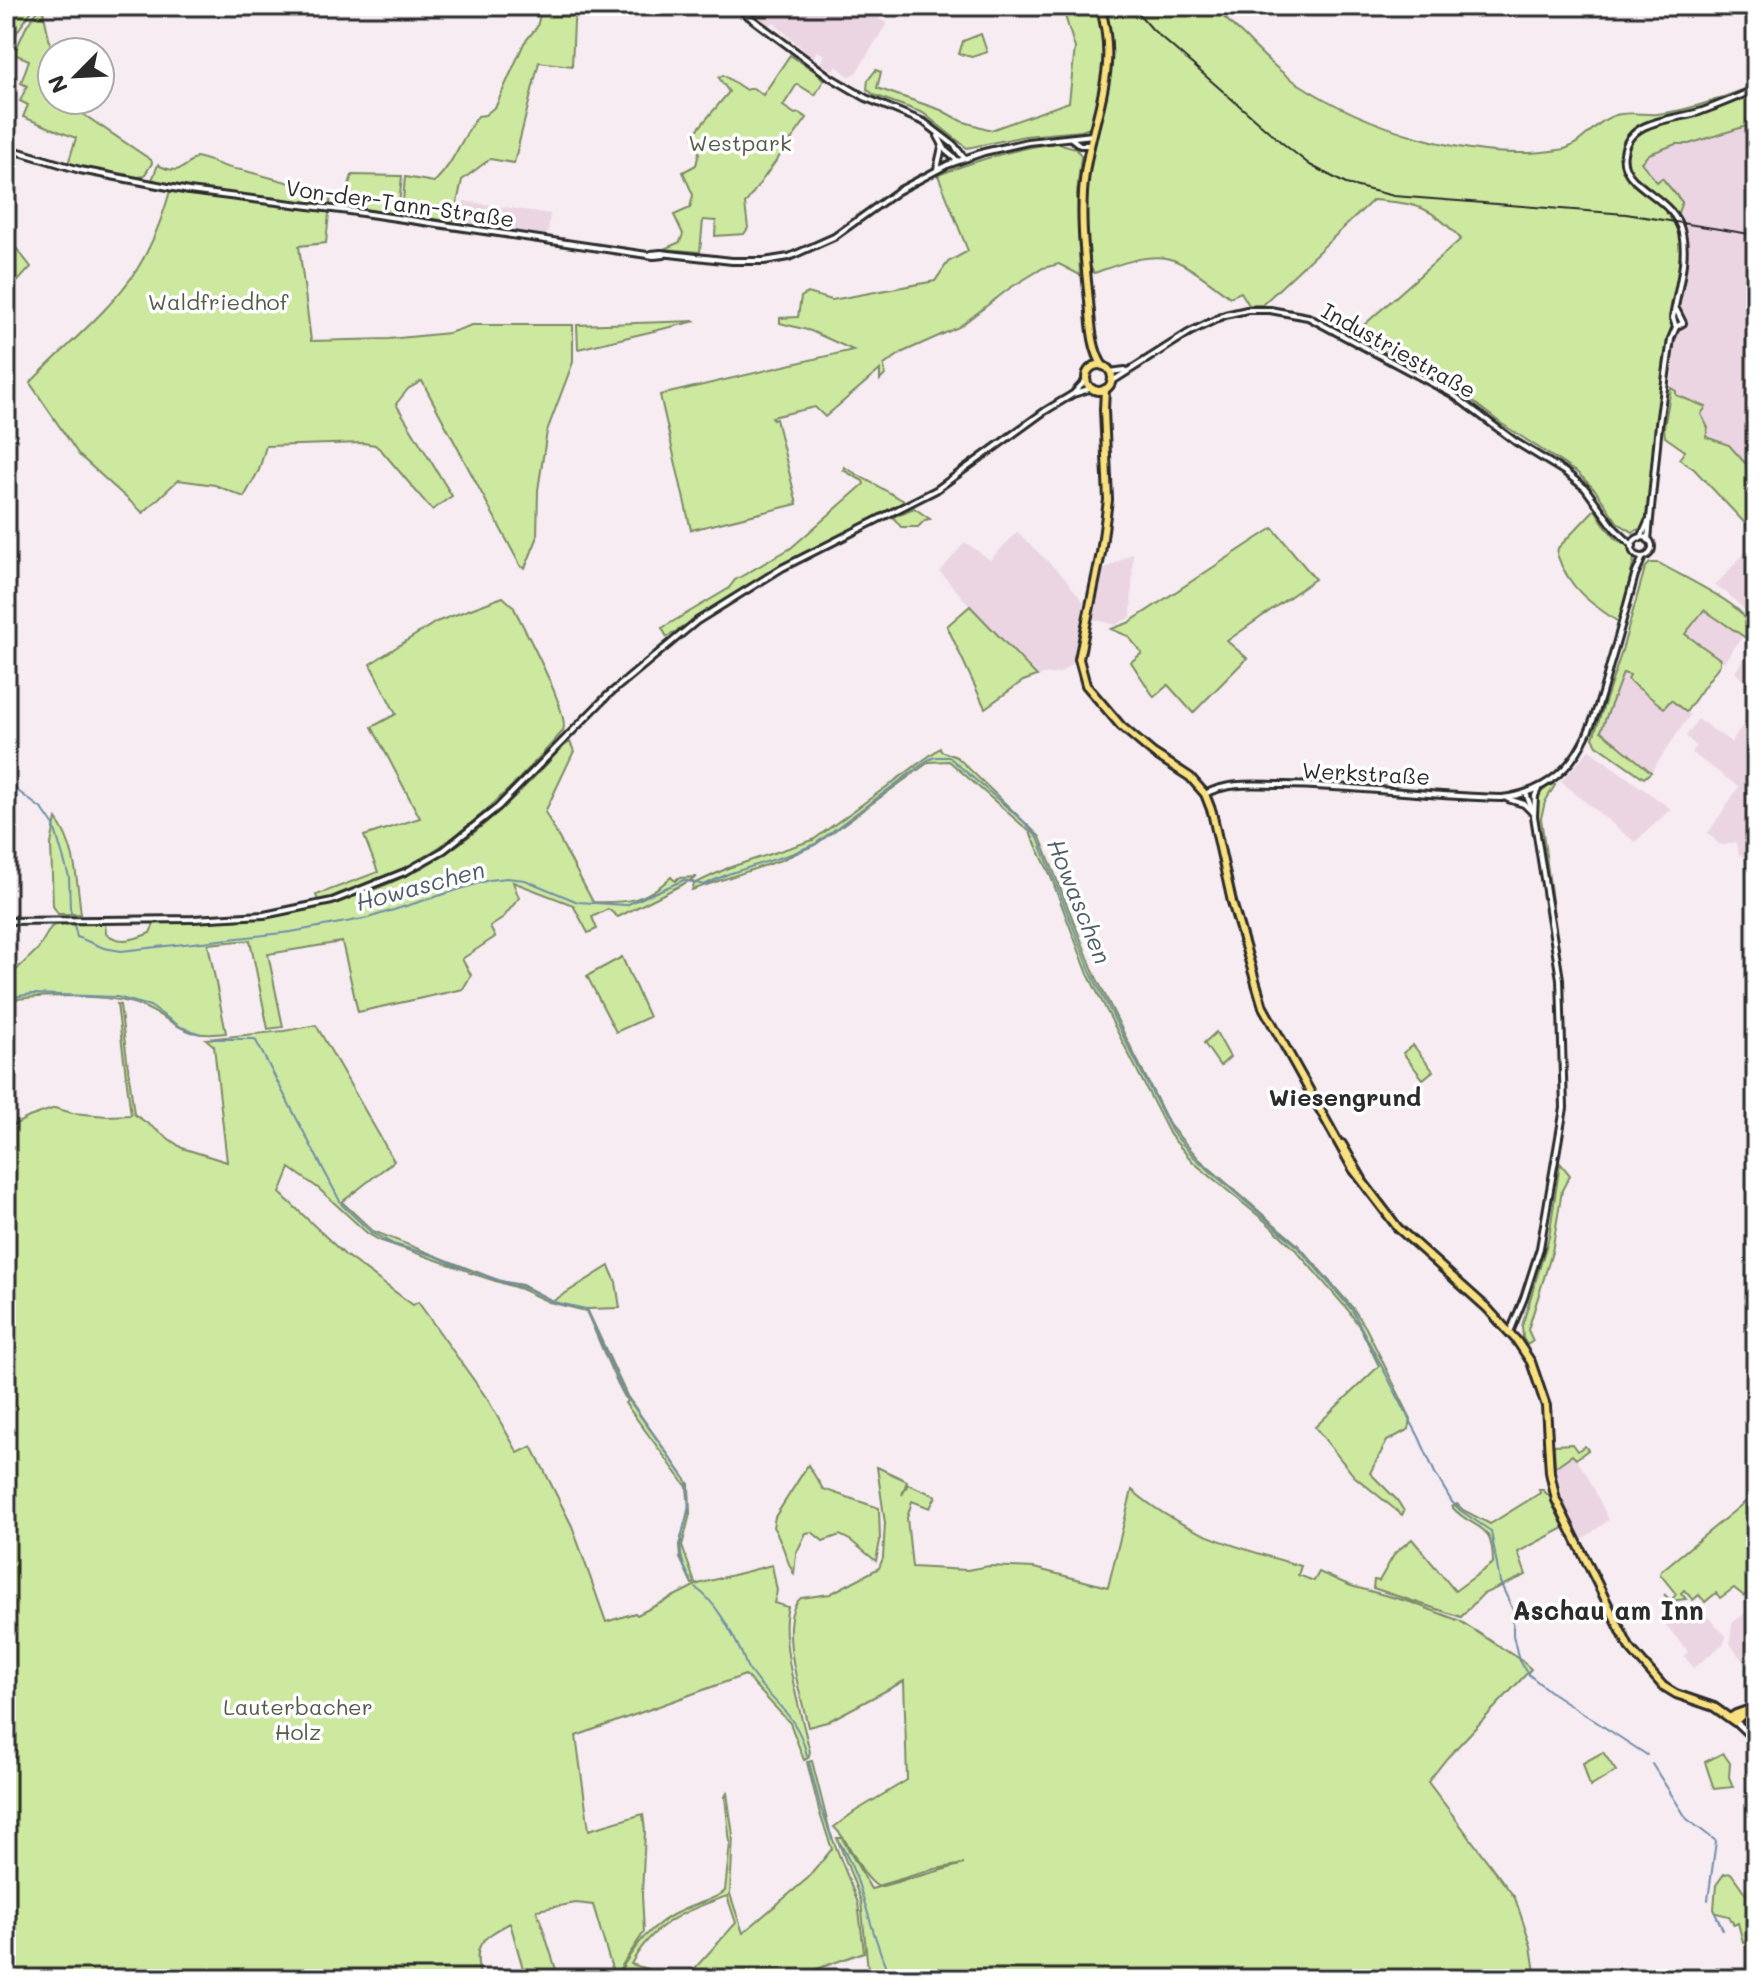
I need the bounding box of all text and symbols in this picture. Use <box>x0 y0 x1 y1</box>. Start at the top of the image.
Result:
north arrow <box>36 36 116 116</box>
text: N <box>41 71 74 98</box>
park label: Westpark <box>688 128 792 157</box>
street label: Von-der-Tann-Straße <box>284 173 516 233</box>
park label: Waldfriedhof <box>148 287 289 316</box>
street label: Industriestraße <box>1317 296 1481 404</box>
street label: Werkstraße <box>1301 755 1431 791</box>
water label: Howaschen <box>1041 834 1119 968</box>
water label: Howaschen <box>352 853 488 917</box>
district label: Wiesengrund <box>1269 1081 1421 1112</box>
district label: Aschau am Inn <box>1512 1593 1704 1627</box>
park label: Lauterbacher Holz <box>223 1692 373 1746</box>

